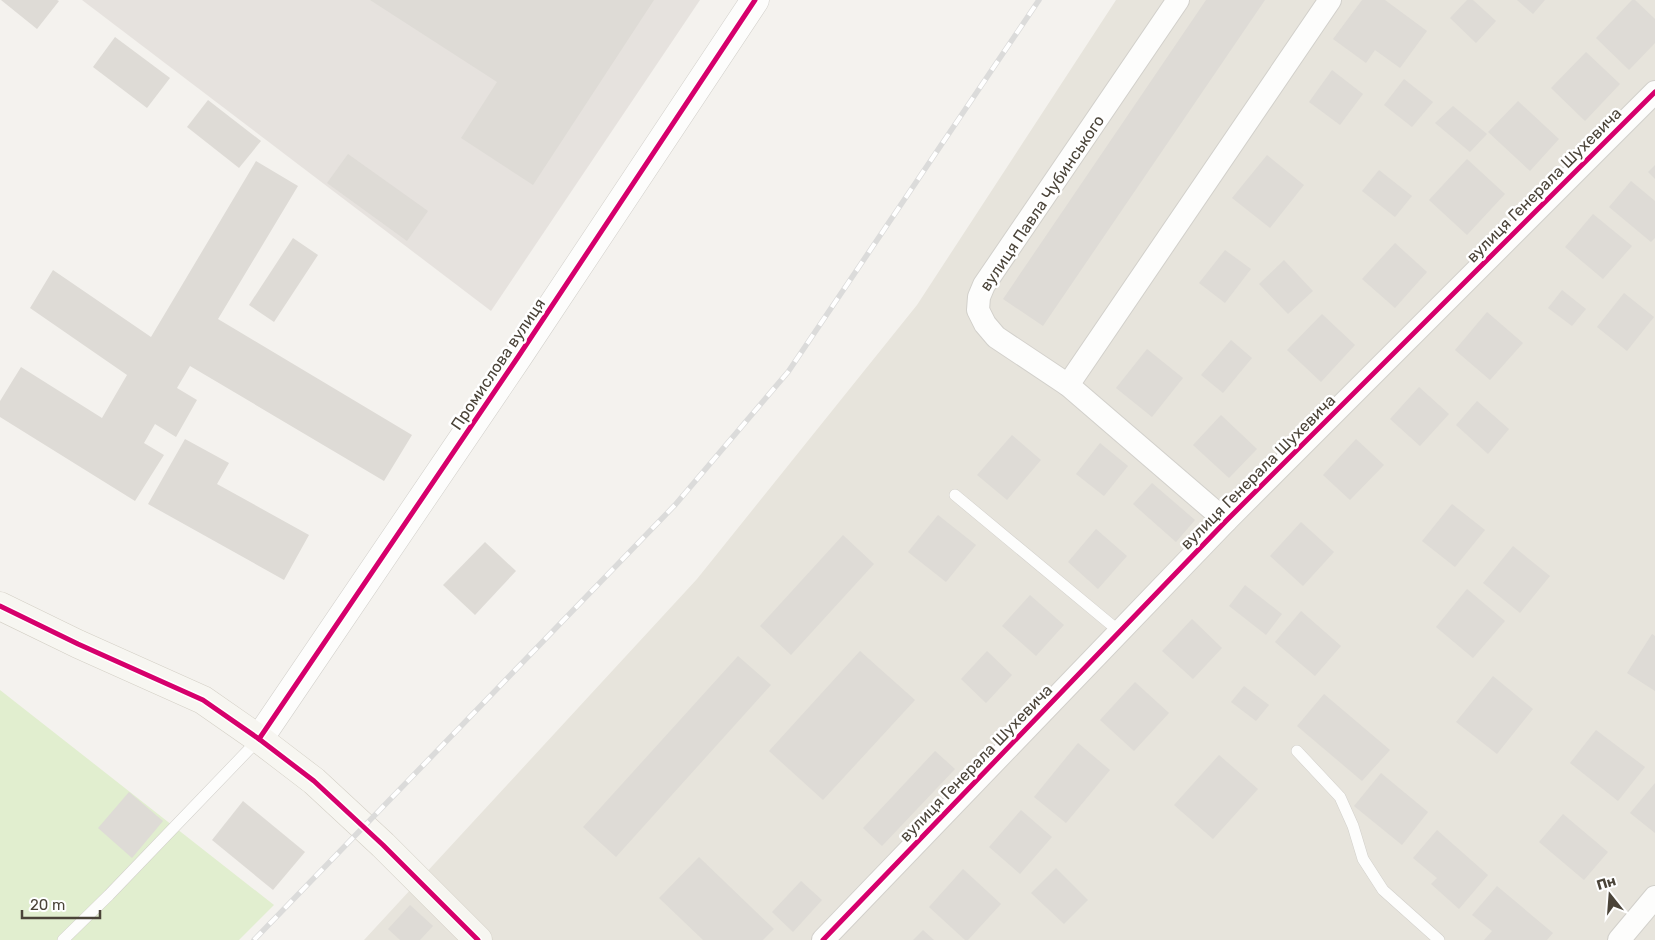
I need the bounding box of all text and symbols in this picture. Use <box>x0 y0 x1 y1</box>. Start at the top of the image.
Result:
street label: вулиця Генерала Шухевича <box>1463 104 1625 266</box>
street label: вулиця Павла Чубинського <box>976 111 1108 295</box>
street label: Промислова вулиця <box>447 295 549 433</box>
street label: вулиця Генерала Шухевича <box>1177 391 1339 553</box>
street label: вулиця Генерала Шухевича <box>896 680 1056 846</box>
north arrow <box>1585 870 1635 920</box>
text: Пн <box>1595 872 1618 894</box>
scale bar <box>22 888 100 920</box>
text: 20 m <box>30 896 65 914</box>

